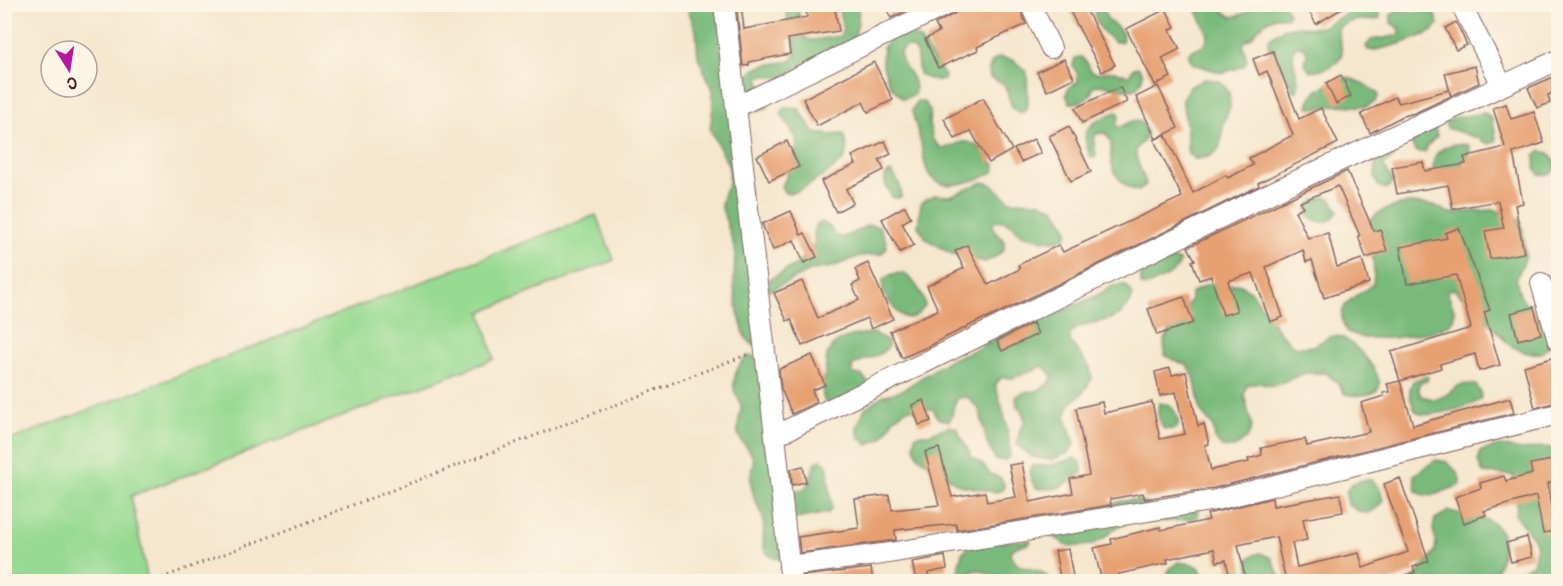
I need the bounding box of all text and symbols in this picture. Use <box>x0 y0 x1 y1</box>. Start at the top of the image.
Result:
north arrow <box>39 39 99 99</box>
text: С <box>65 72 79 94</box>

